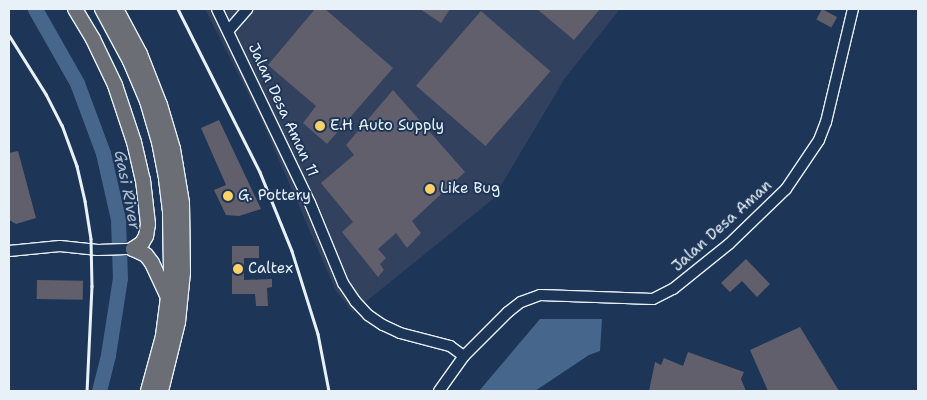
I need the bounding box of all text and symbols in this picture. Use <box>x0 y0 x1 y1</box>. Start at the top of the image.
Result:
street label: Jalan Desa Aman 11 <box>244 40 322 180</box>
place label: E.H Auto Supply <box>330 117 444 135</box>
marker: E.H Auto Supply <box>314 120 326 132</box>
water label: Gasi River <box>110 149 144 231</box>
street label: Jalan Desa Aman <box>668 176 776 276</box>
place label: Like Bug <box>440 180 500 198</box>
marker: Like Bug <box>424 183 436 195</box>
place label: G. Pottery <box>238 187 311 205</box>
marker: G. Pottery <box>222 190 234 202</box>
place label: Caltex <box>248 260 293 278</box>
marker: Caltex <box>232 263 244 275</box>

